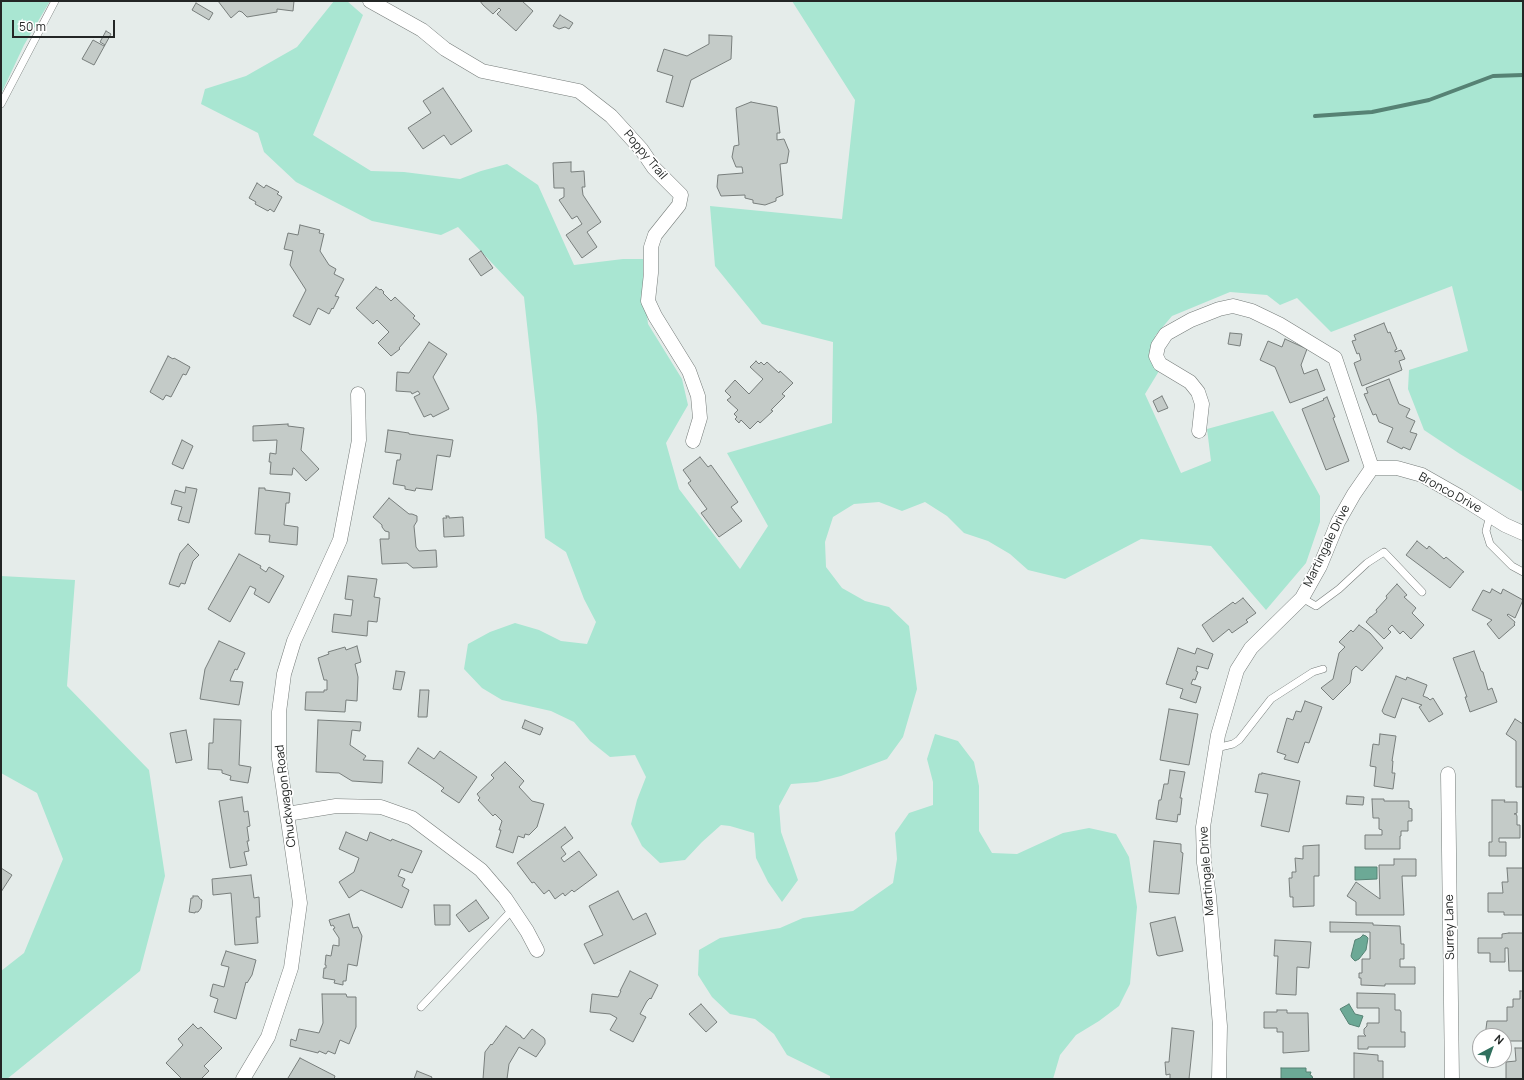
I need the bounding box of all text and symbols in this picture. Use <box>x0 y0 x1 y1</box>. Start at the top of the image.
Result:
scale bar <box>14 12 117 38</box>
text: 50 m <box>19 18 46 35</box>
street label: Poppy Trail <box>620 127 670 183</box>
street label: Bronco Drive <box>1416 470 1484 516</box>
street label: Martingale Drive <box>1301 502 1353 590</box>
street label: Chuckwagon Road <box>273 744 299 848</box>
street label: Martingale Drive <box>1197 826 1217 916</box>
street label: Surrey Lane <box>1442 894 1458 960</box>
north arrow <box>1472 1028 1512 1068</box>
text: N <box>1492 1031 1507 1048</box>

